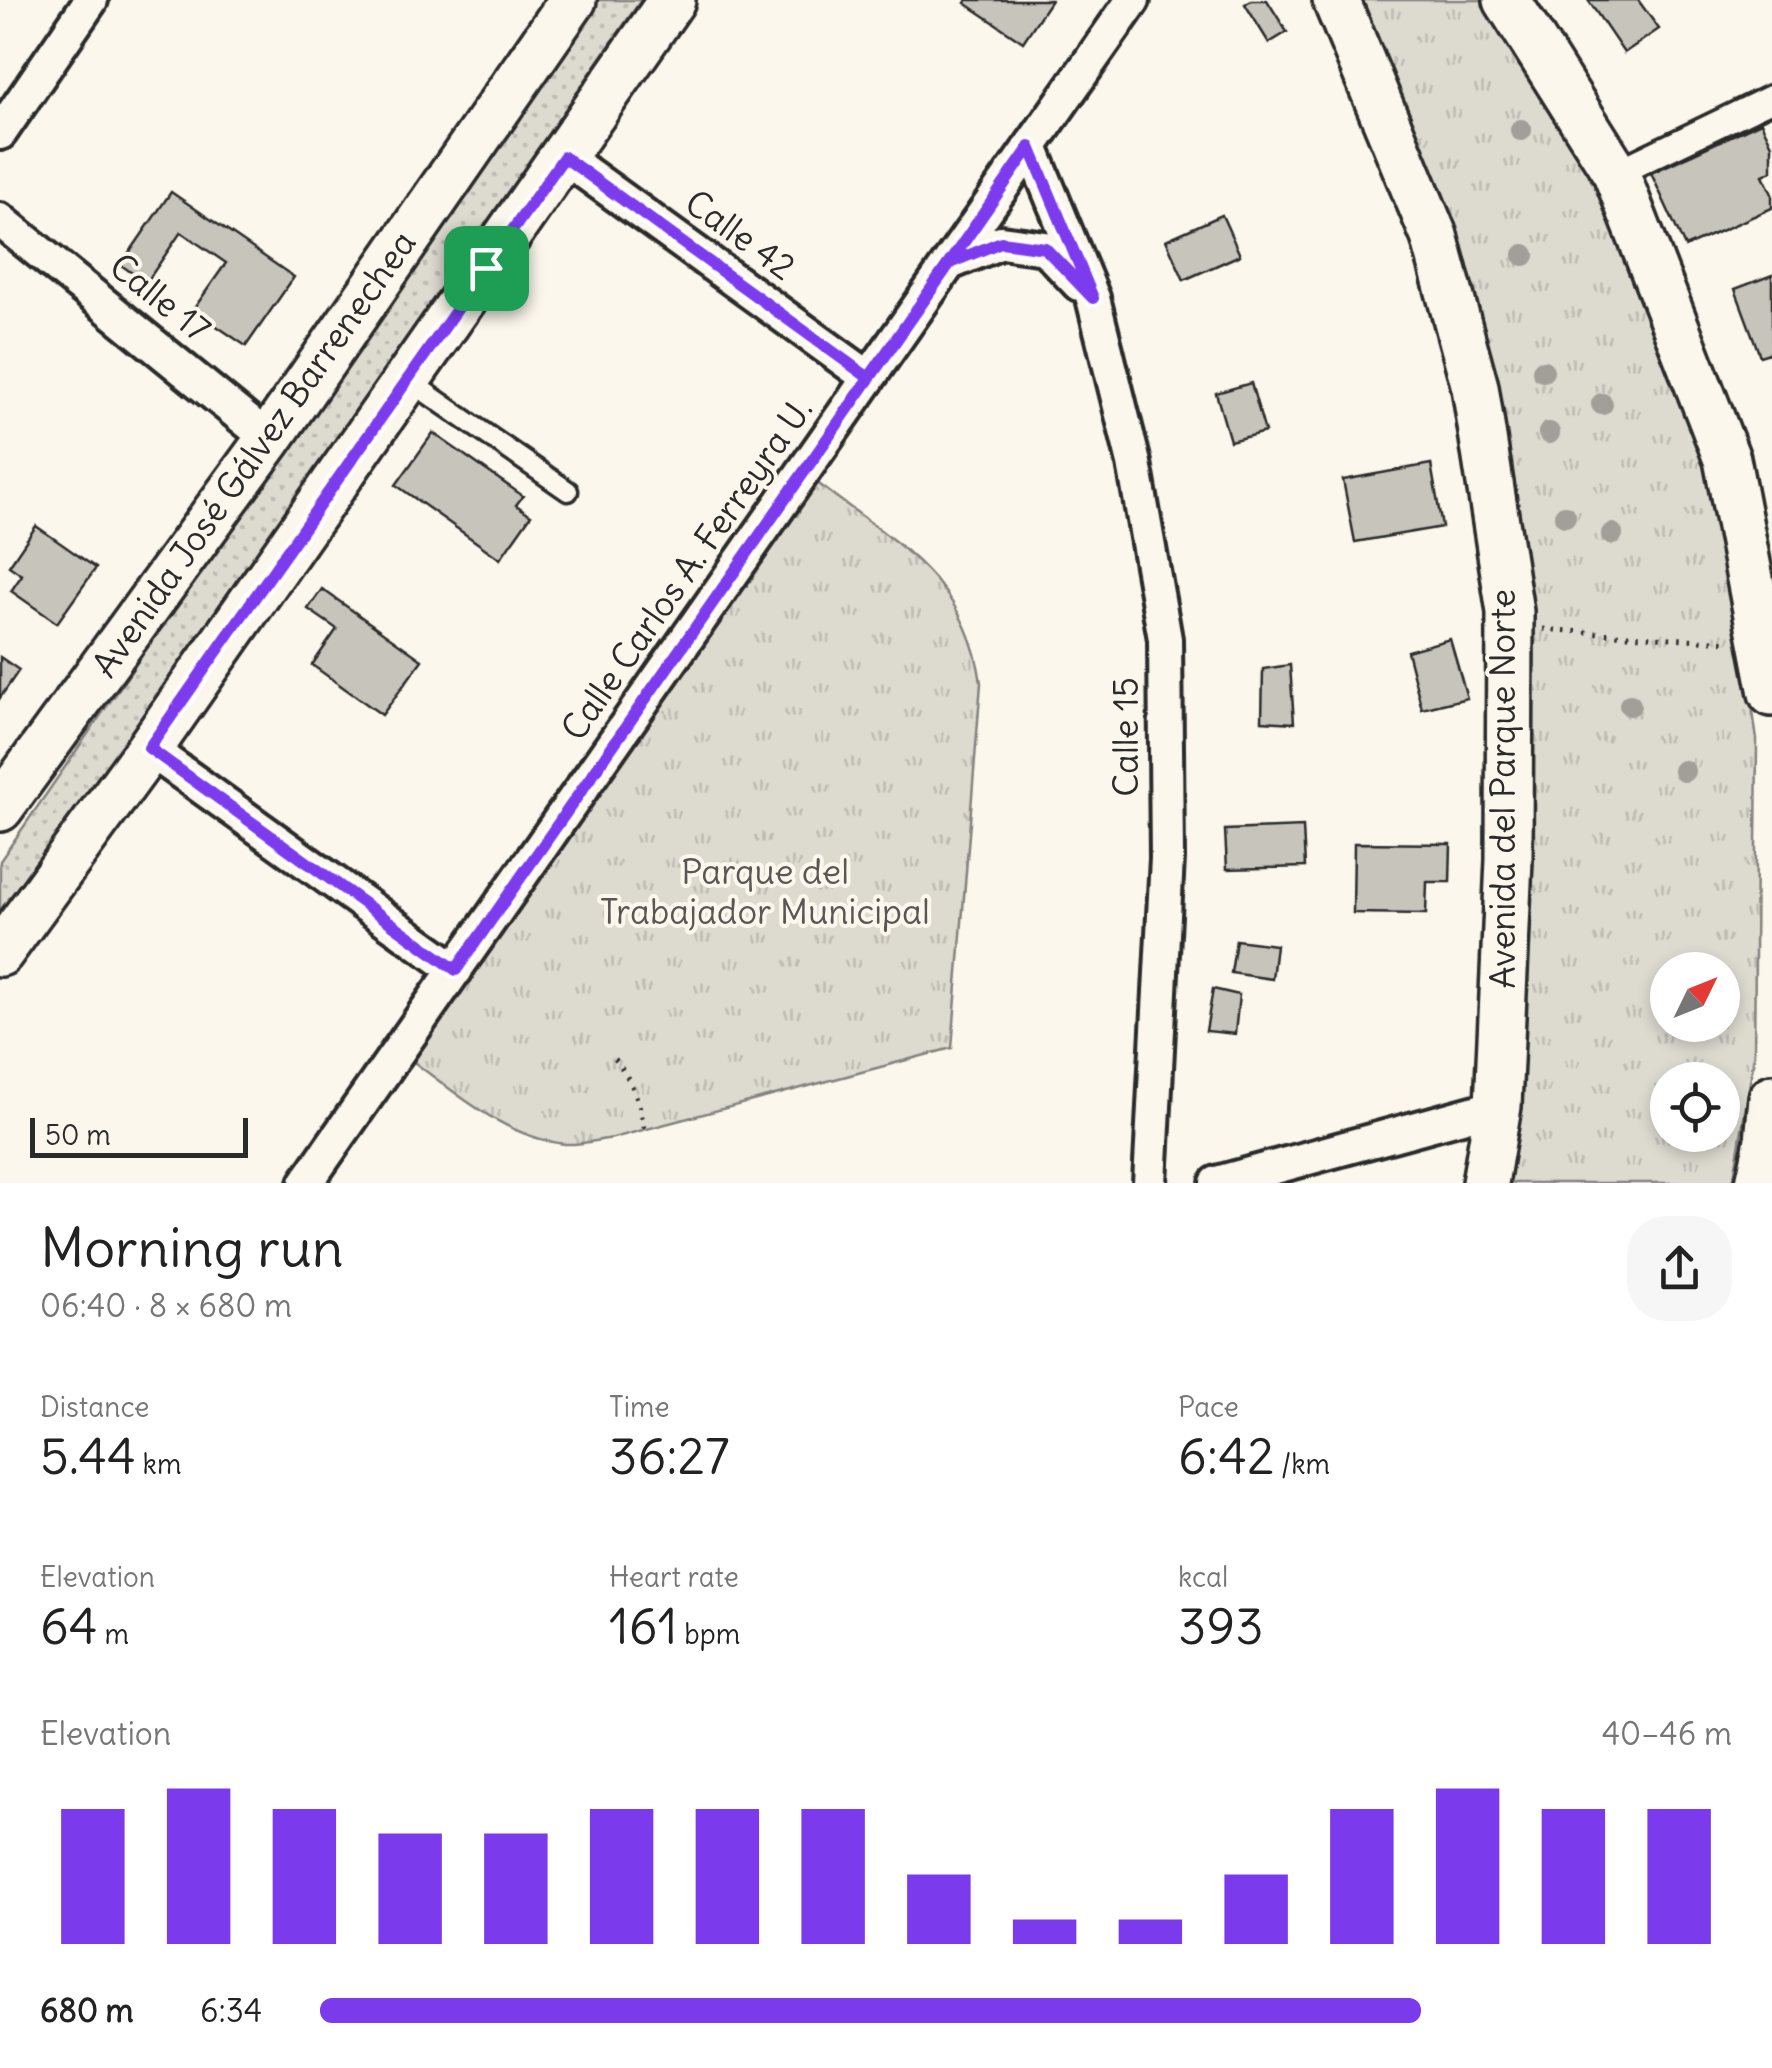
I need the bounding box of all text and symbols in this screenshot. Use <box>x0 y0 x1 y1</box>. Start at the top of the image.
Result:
street label: Calle 42 <box>677 180 804 289</box>
street label: Avenida José Gálvez Barrenechea <box>82 222 425 685</box>
pin <box>444 226 529 311</box>
icon: arrive <box>459 241 514 296</box>
street label: Calle 17 <box>101 243 220 351</box>
street label: Calle Carlos A. Ferreyra U. <box>551 389 821 748</box>
street label: Avenida del Parque Norte <box>1480 589 1524 989</box>
street label: Calle 15 <box>1103 677 1147 797</box>
park label: Parque del Trabajador Municipal <box>600 849 930 933</box>
north arrow <box>1650 952 1740 1042</box>
map controls <box>1650 952 1740 1152</box>
button: locate <box>1650 1062 1740 1152</box>
scale bar <box>30 1113 248 1158</box>
text: 50 m <box>45 1117 111 1153</box>
text: Morning run <box>40 1213 344 1282</box>
button: share <box>1627 1216 1732 1321</box>
text: 06:40 · 8 × 680 m <box>40 1285 292 1326</box>
text: Distance <box>40 1389 149 1425</box>
text: Time <box>609 1389 670 1425</box>
text: Pace <box>1178 1389 1239 1425</box>
text: 5.44 <box>40 1425 136 1488</box>
text: 36:27 <box>609 1425 729 1488</box>
text: 6:42 <box>1178 1425 1274 1488</box>
text: km <box>136 1446 181 1482</box>
text: /km <box>1274 1446 1330 1482</box>
text: Elevation <box>40 1559 155 1595</box>
text: Heart rate <box>609 1559 739 1595</box>
text: kcal <box>1178 1559 1228 1595</box>
text: 64 <box>40 1595 98 1658</box>
text: 161 <box>609 1595 678 1658</box>
text: 393 <box>1178 1595 1264 1658</box>
text: m <box>98 1616 129 1652</box>
text: bpm <box>678 1616 740 1652</box>
text: Elevation <box>40 1713 171 1754</box>
text: 40–46 m <box>1602 1713 1732 1754</box>
text: 680 m <box>40 1990 134 2031</box>
text: 6:34 <box>200 1990 262 2031</box>

